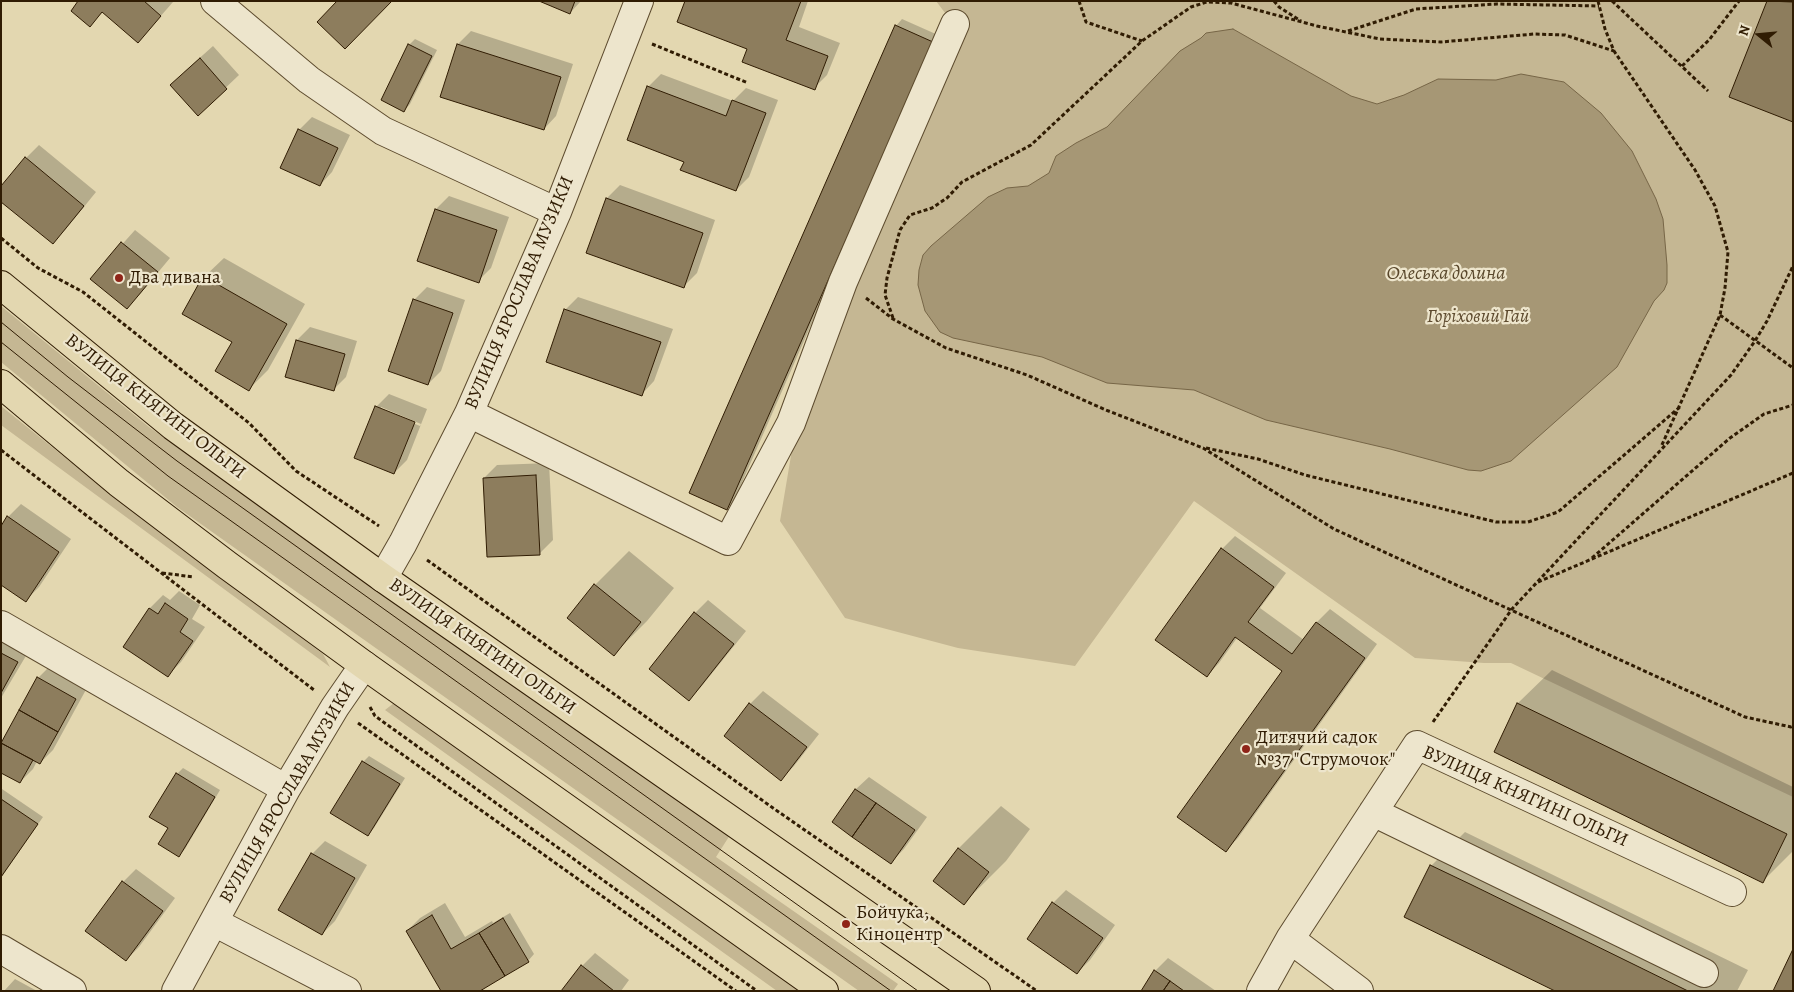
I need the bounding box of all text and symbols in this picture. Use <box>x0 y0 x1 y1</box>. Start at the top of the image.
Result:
north arrow <box>1734 10 1784 60</box>
text: N <box>1734 23 1755 38</box>
street label: ВУЛИЦЯ ЯРОСЛАВА МУЗИКИ <box>460 173 580 413</box>
water label: Олеська долина <box>1387 262 1505 286</box>
place label: Два дивана <box>129 267 221 289</box>
marker: Два дивана <box>113 272 125 284</box>
park label: Горіховий Гай <box>1427 306 1529 328</box>
street label: ВУЛИЦЯ КНЯГИНІ ОЛЬГИ <box>60 329 250 485</box>
street label: ВУЛИЦЯ КНЯГИНІ ОЛЬГИ <box>384 574 580 720</box>
street label: ВУЛИЦЯ ЯРОСЛАВА МУЗИКИ <box>215 678 361 908</box>
place label: Дитячий садок №37 "Струмочок" <box>1256 727 1395 771</box>
street label: ВУЛИЦЯ КНЯГИНІ ОЛЬГИ <box>1419 741 1631 853</box>
marker: Дитячий садок №37 "Струмочок" <box>1240 743 1252 755</box>
place label: Бойчука, Кіноцентр <box>856 902 943 946</box>
marker: Бойчука, Кіноцентр <box>840 918 852 930</box>

